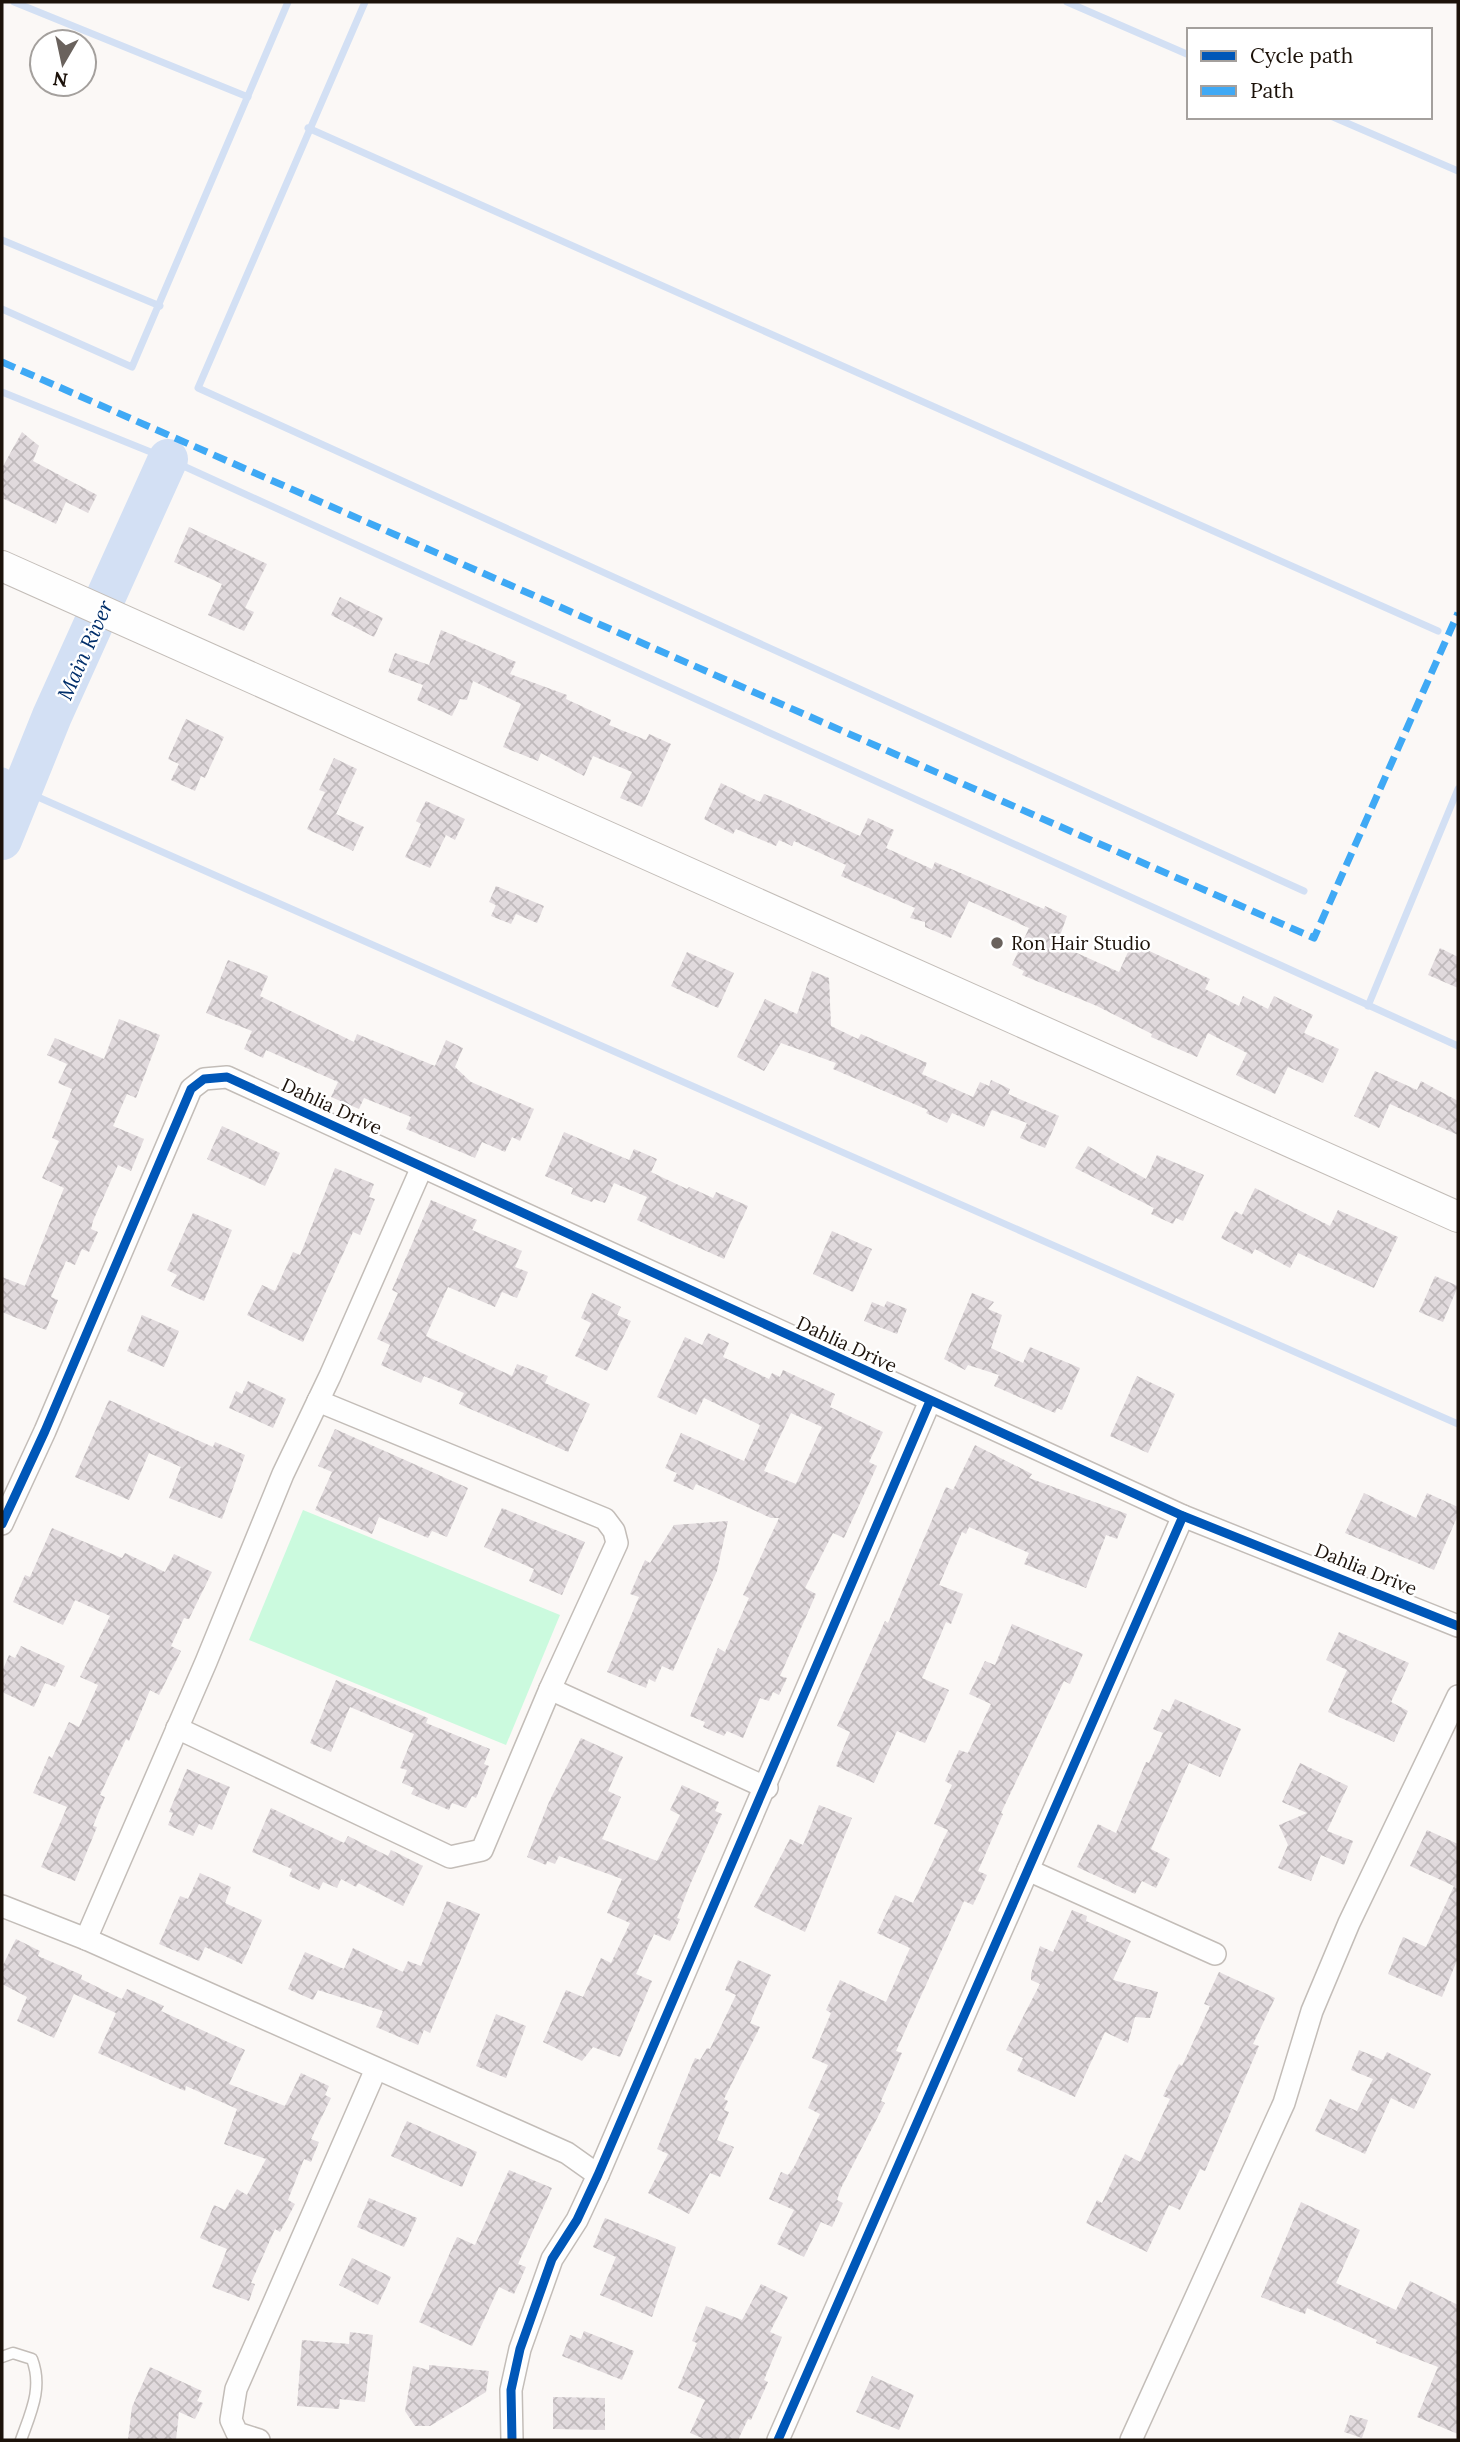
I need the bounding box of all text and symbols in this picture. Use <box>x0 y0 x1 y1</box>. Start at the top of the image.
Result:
north arrow <box>28 28 98 98</box>
legend <box>1187 28 1432 119</box>
text: Cycle path <box>1250 42 1353 69</box>
text: N <box>51 67 69 93</box>
text: Path <box>1250 77 1294 104</box>
water label: Main River <box>51 596 119 704</box>
place label: Ron Hair Studio <box>1011 931 1151 955</box>
marker: Ron Hair Studio <box>989 935 1005 951</box>
street label: Dahlia Drive <box>278 1072 386 1140</box>
street label: Dahlia Drive <box>793 1310 901 1378</box>
street label: Dahlia Drive <box>1311 1538 1421 1600</box>

